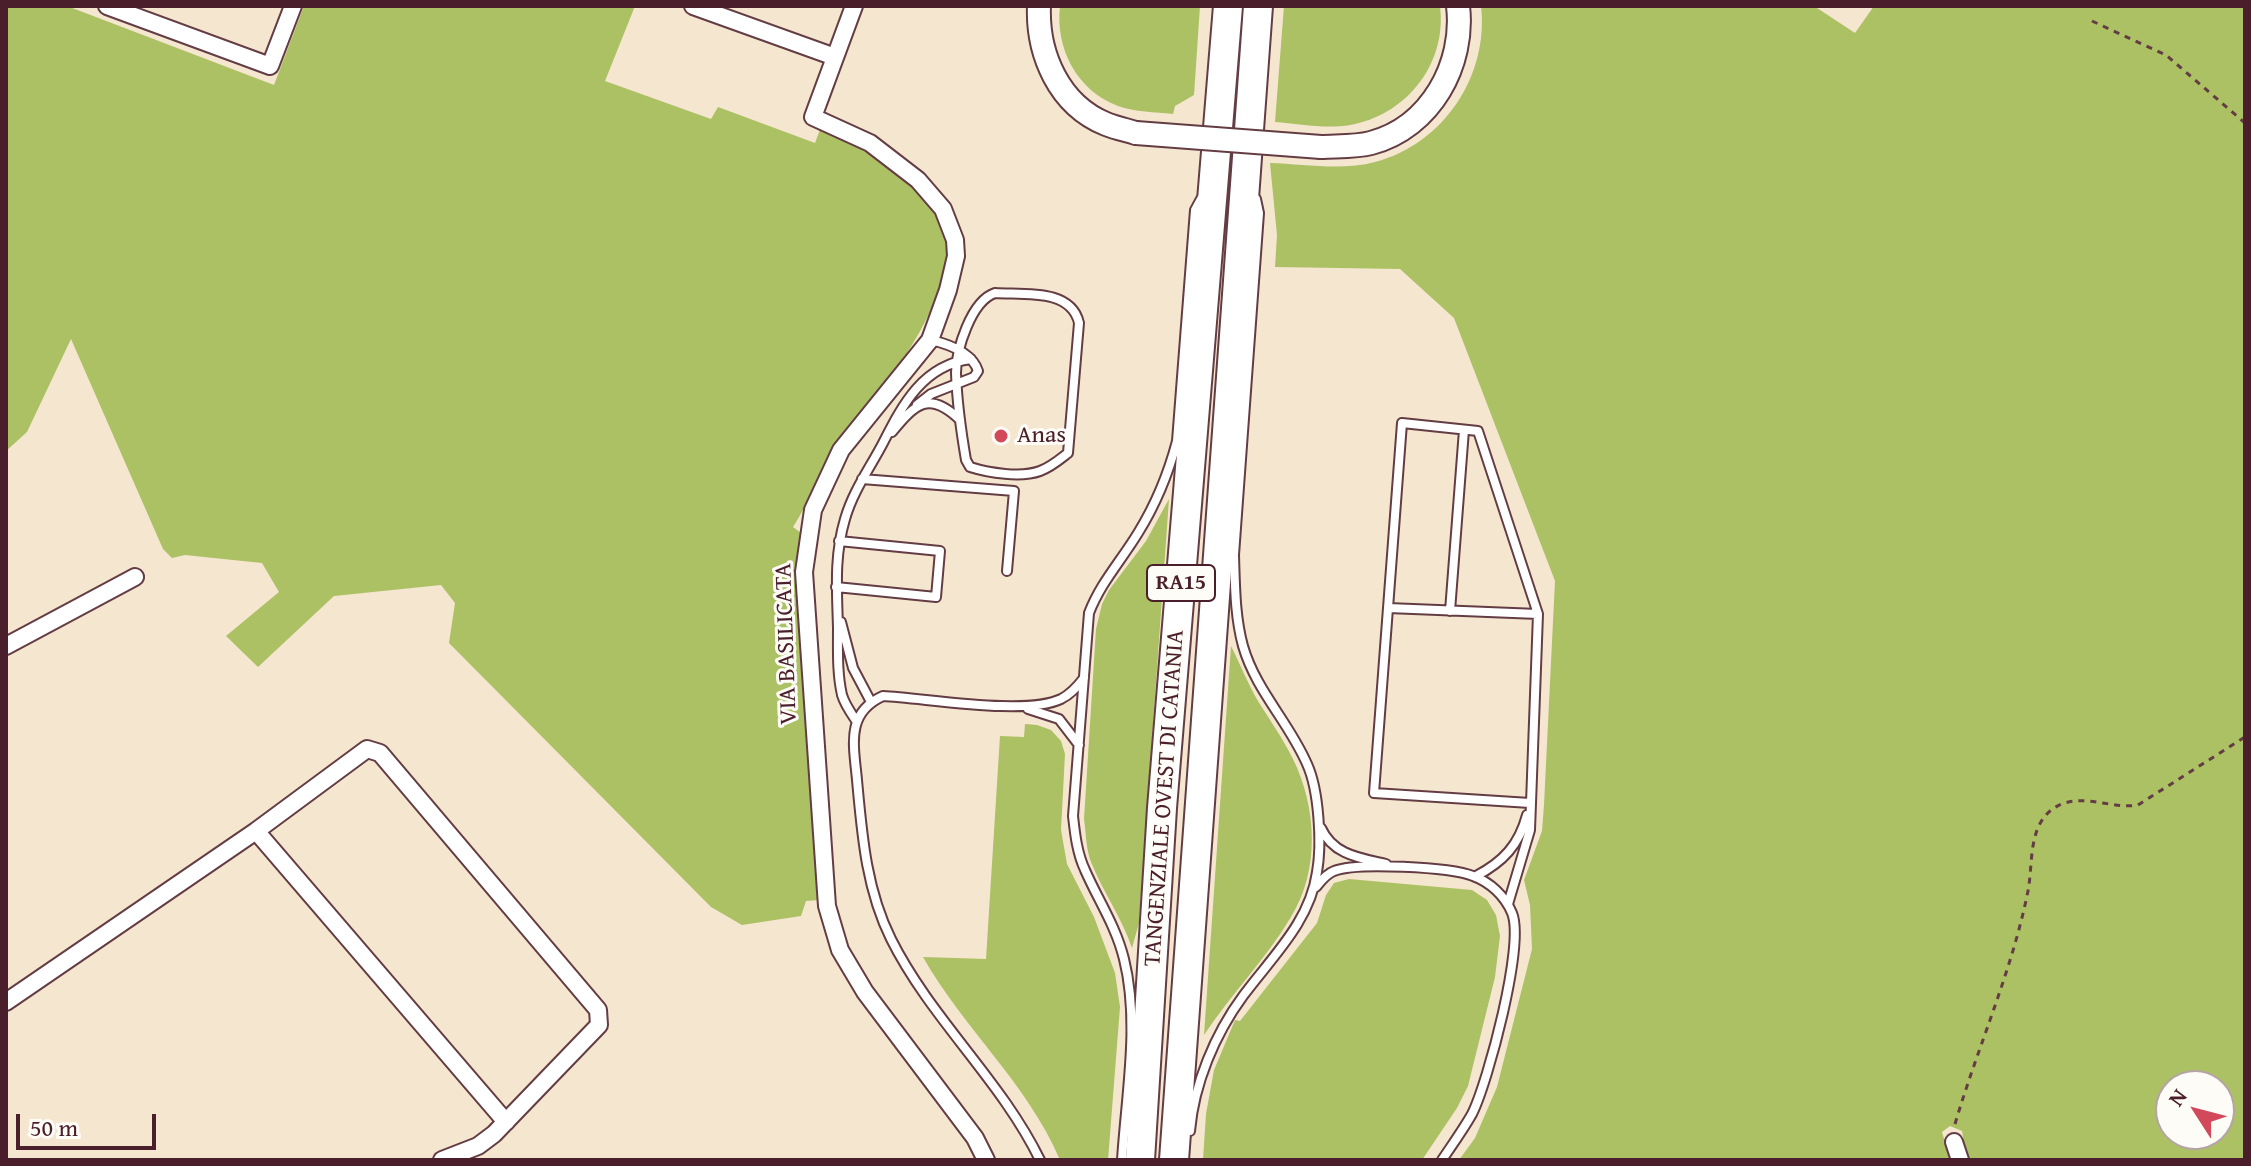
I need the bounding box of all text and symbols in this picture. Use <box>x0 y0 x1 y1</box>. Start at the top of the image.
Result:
place label: Anas <box>1017 422 1066 450</box>
marker: Anas <box>992 427 1010 445</box>
street label: VIA BASILICATA <box>770 563 804 725</box>
road number: RA15 <box>1147 565 1215 601</box>
street label: TANGENZIALE OVEST DI CATANIA <box>1139 629 1191 967</box>
north arrow <box>2155 1070 2235 1150</box>
text: N <box>2160 1082 2194 1112</box>
scale bar <box>20 1098 160 1148</box>
text: 50 m <box>30 1110 78 1145</box>

